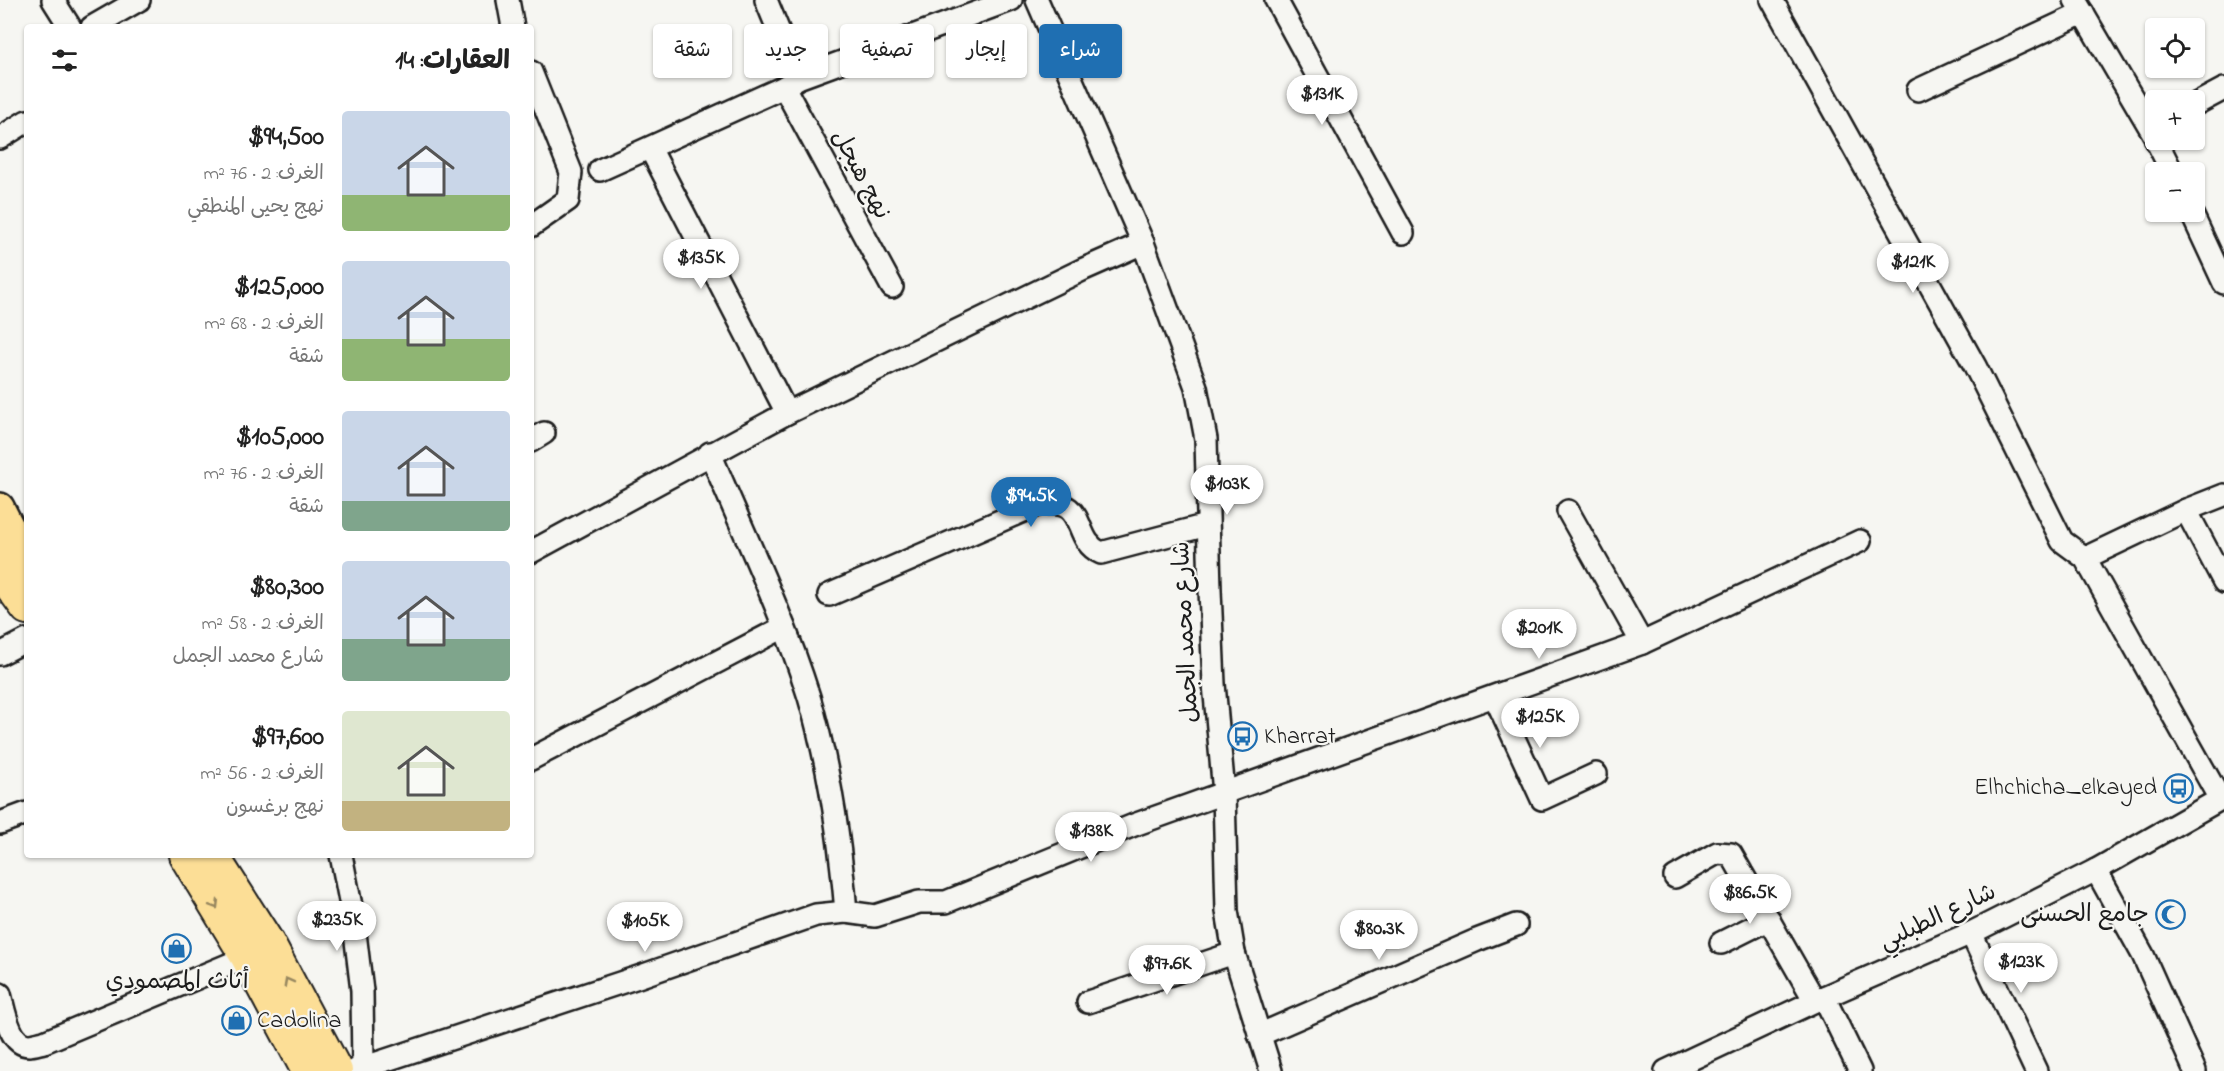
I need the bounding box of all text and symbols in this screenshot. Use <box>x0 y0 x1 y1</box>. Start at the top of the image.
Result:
map controls <box>2145 18 2205 222</box>
button: locate <box>2145 18 2205 78</box>
chip: شقة <box>653 24 732 78</box>
chip: جديد <box>744 24 828 78</box>
chip: تصفية <box>840 24 934 78</box>
chip: إيجار <box>946 24 1027 78</box>
chip: شراء <box>1039 24 1122 78</box>
text: العقارات: 14 <box>395 43 510 81</box>
icon: filters <box>48 44 81 77</box>
pin: $131K <box>1280 75 1364 126</box>
text: $131K <box>1301 80 1343 109</box>
button: + <box>2145 90 2205 150</box>
text: $94,500 <box>248 119 324 157</box>
street label: نهج هيجل <box>822 124 898 226</box>
icon: home <box>390 135 462 207</box>
text: الغرف: 2 · 76 m² <box>203 160 324 189</box>
button: − <box>2145 162 2205 222</box>
text: نهج يحيى المنطقي <box>187 193 324 222</box>
pin: $135K <box>659 239 743 290</box>
pin: $121K <box>1871 243 1955 294</box>
text: $135K <box>677 244 725 273</box>
text: $121K <box>1891 248 1935 277</box>
text: $125,000 <box>234 269 324 307</box>
icon: home <box>390 285 462 357</box>
text: الغرف: 2 · 68 m² <box>204 310 324 339</box>
text: شقة <box>289 343 324 372</box>
text: $105,000 <box>236 419 324 457</box>
icon: home <box>390 435 462 507</box>
text: الغرف: 2 · 76 m² <box>203 460 324 489</box>
pin: $103K <box>1185 465 1269 516</box>
text: $103K <box>1204 470 1250 499</box>
pin: $94.5K <box>982 477 1080 528</box>
text: $94.5K <box>1005 482 1057 511</box>
text: شقة <box>289 493 324 522</box>
street label: شارع محمد الجمل <box>1165 540 1209 724</box>
text: $80,300 <box>250 569 324 607</box>
icon: home <box>390 585 462 657</box>
pin: $201K <box>1497 609 1581 660</box>
text: الغرف: 2 · 58 m² <box>202 610 324 639</box>
text: $201K <box>1516 614 1562 643</box>
text: شارع محمد الجمل <box>172 643 324 672</box>
pin: $125K <box>1498 698 1582 749</box>
text: $125K <box>1515 703 1565 732</box>
text: $97,600 <box>251 719 324 757</box>
place label: Kharrat <box>1264 720 1336 755</box>
bus stop icon: Kharrat <box>1227 721 1259 753</box>
icon: home <box>390 735 462 807</box>
text: الغرف: 2 · 56 m² <box>200 760 324 789</box>
place label: Elhchicha_elkayed <box>1974 771 2158 807</box>
bus stop icon: Elhchicha_elkayed <box>2162 772 2194 804</box>
text: نهج برغسون <box>226 793 324 822</box>
pin: $138K <box>1049 812 1133 863</box>
text: $138K <box>1069 817 1113 846</box>
pin: $86.5K <box>1701 874 1799 925</box>
street label: شارع الطبلبي <box>1874 876 2003 961</box>
text: $86.5K <box>1723 879 1777 908</box>
place label: جامع الحسنى <box>2020 898 2149 933</box>
one-way arrow <box>208 899 219 909</box>
mosque icon: جامع الحسنى <box>2154 899 2186 931</box>
pin: $235K <box>295 901 379 952</box>
pin: $105K <box>603 902 687 953</box>
text: $235K <box>311 906 363 935</box>
text: $105K <box>621 907 669 936</box>
pin: $80.3K <box>1330 910 1428 961</box>
text: $80.3K <box>1354 915 1404 944</box>
shop icon: أثاث المصمودي <box>161 933 193 965</box>
pin: $123K <box>1979 943 2063 994</box>
pin: $97.6K <box>1118 945 1216 996</box>
text: $123K <box>1998 948 2044 977</box>
text: $97.6K <box>1143 950 1191 979</box>
place label: أثاث المصمودي <box>105 965 249 1000</box>
one-way arrow <box>284 978 295 989</box>
place label: Cadolina <box>257 1004 342 1039</box>
shop icon: Cadolina <box>220 1005 252 1037</box>

